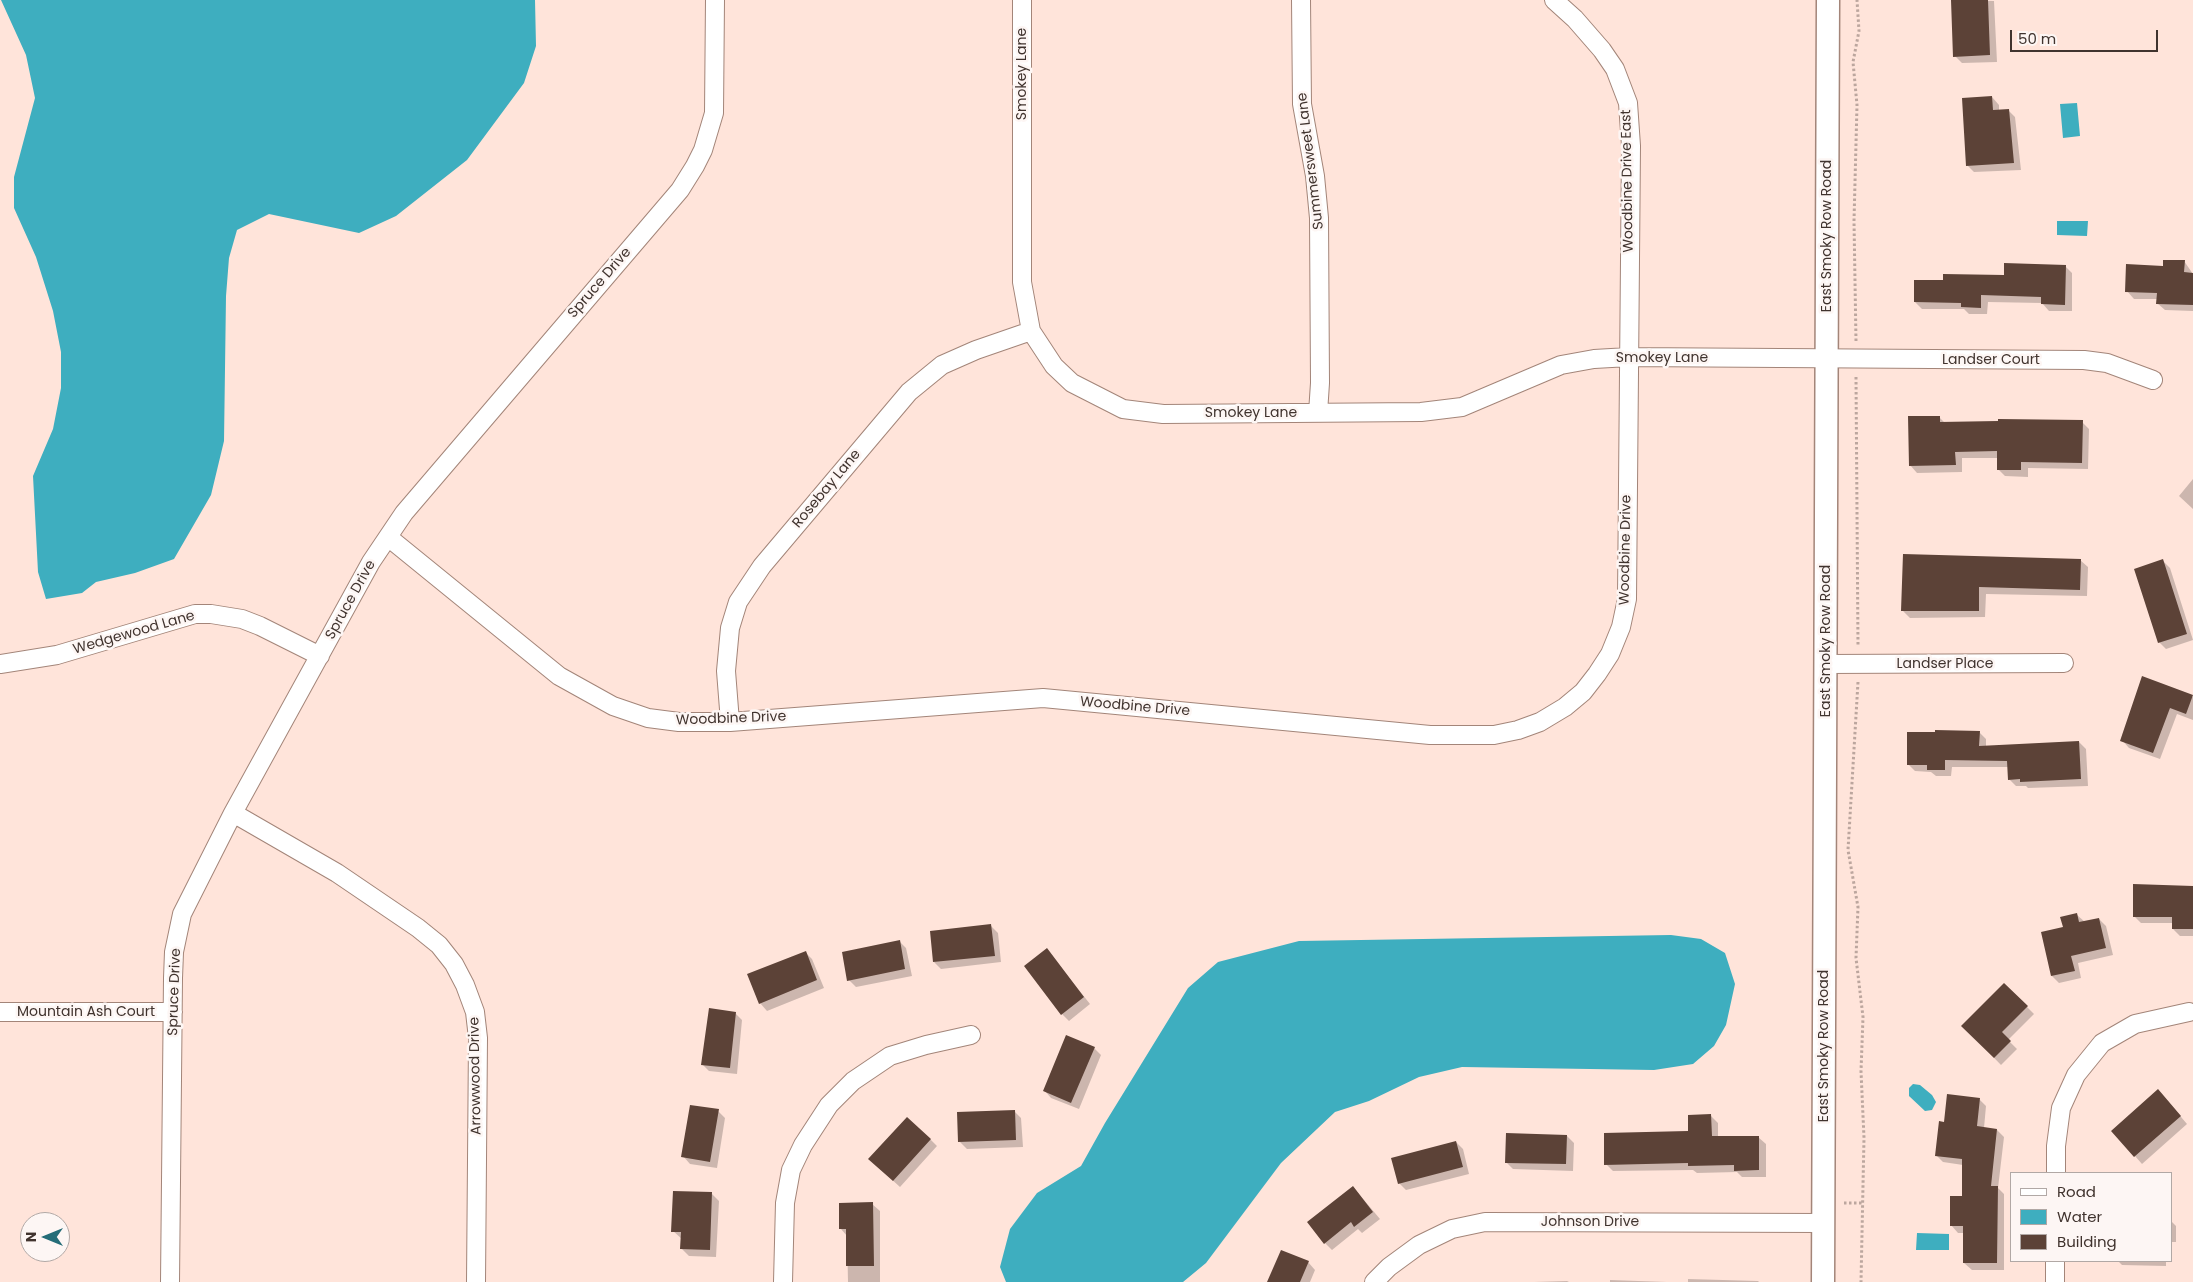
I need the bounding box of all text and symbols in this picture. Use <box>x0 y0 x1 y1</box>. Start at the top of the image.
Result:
scale bar <box>2013 20 2160 52</box>
street label: Smokey Lane <box>1014 28 1030 120</box>
text: 50 m <box>2018 28 2056 49</box>
street label: Summersweet Lane <box>1294 91 1328 231</box>
street label: Woodbine Drive East <box>1618 109 1638 253</box>
street label: East Smoky Row Road <box>1819 160 1835 312</box>
street label: Spruce Drive <box>565 244 635 322</box>
street label: Smokey Lane <box>1616 350 1708 366</box>
street label: Landser Court <box>1942 352 2040 368</box>
street label: Smokey Lane <box>1205 405 1297 421</box>
street label: Rosebay Lane <box>789 446 865 532</box>
street label: Woodbine Drive <box>1617 495 1635 605</box>
street label: Spruce Drive <box>322 557 380 643</box>
street label: East Smoky Row Road <box>1818 565 1834 717</box>
street label: Wedgewood Lane <box>71 608 197 658</box>
street label: Landser Place <box>1896 656 1994 672</box>
street label: Woodbine Drive <box>1079 694 1191 720</box>
street label: Woodbine Drive <box>676 709 786 729</box>
street label: Spruce Drive <box>165 948 185 1036</box>
street label: East Smoky Row Road <box>1816 970 1832 1122</box>
street label: Mountain Ash Court <box>17 1004 155 1020</box>
street label: Arrowwood Drive <box>467 1017 485 1135</box>
legend <box>2010 1172 2173 1262</box>
text: Road <box>2057 1181 2096 1202</box>
text: Water <box>2057 1206 2102 1227</box>
north arrow <box>20 1212 70 1262</box>
street label: Johnson Drive <box>1541 1214 1639 1230</box>
text: Building <box>2057 1231 2117 1252</box>
text: N <box>21 1232 41 1242</box>

